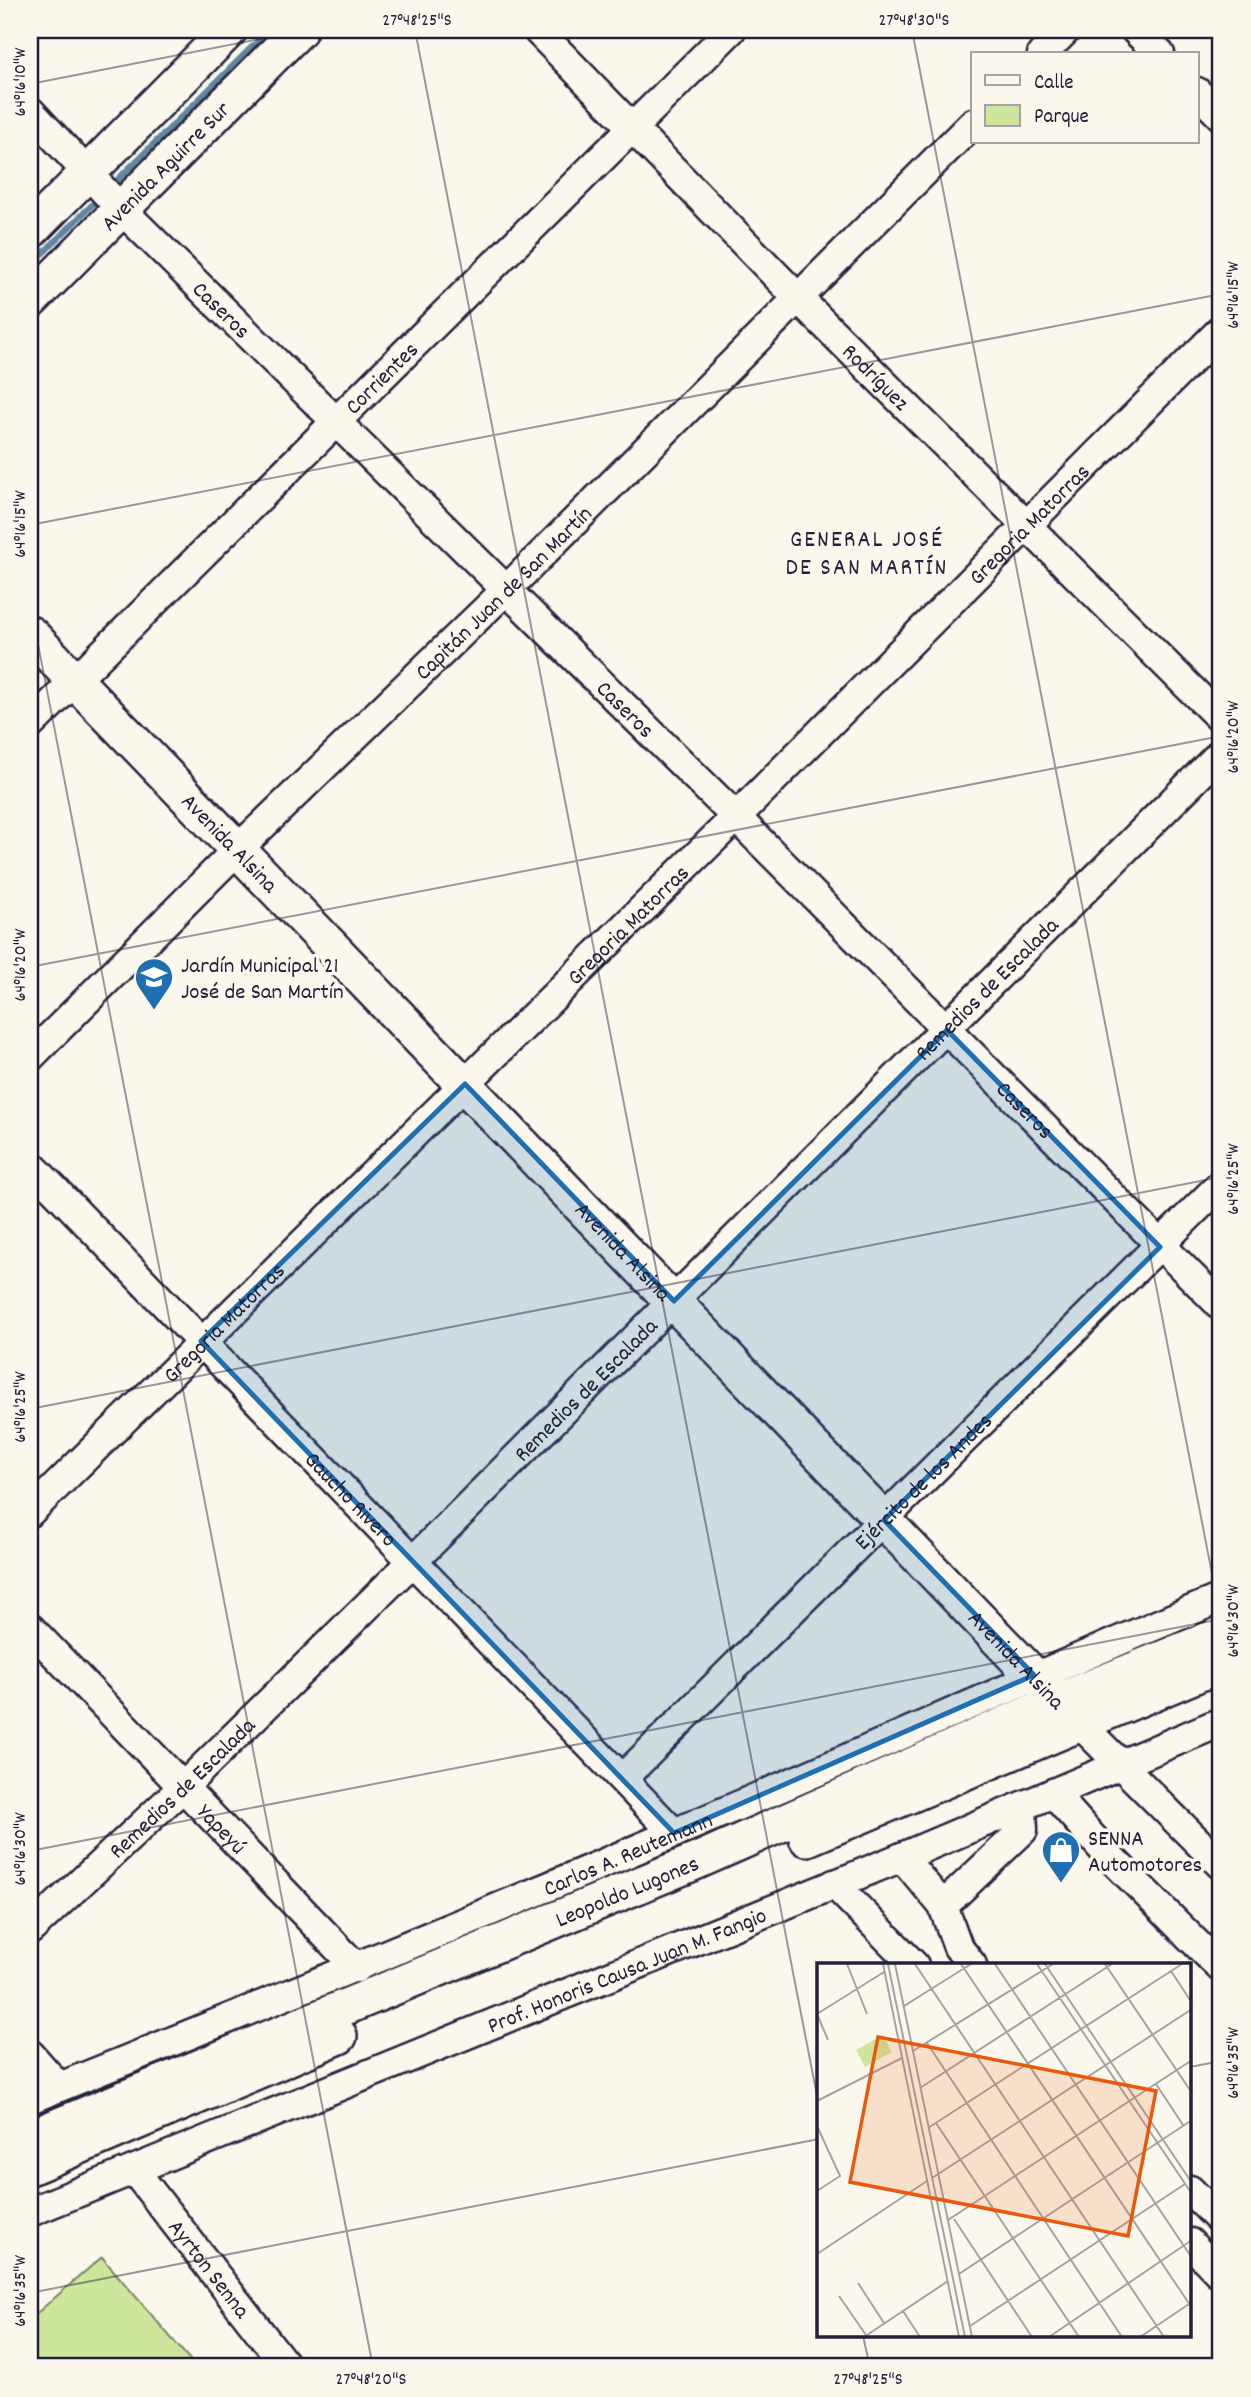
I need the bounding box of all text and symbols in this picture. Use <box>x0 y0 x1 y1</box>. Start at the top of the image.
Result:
text: 27°48'25"S <box>382 9 452 34</box>
text: 27°48'30"S <box>879 9 950 34</box>
text: 64°16'10"W <box>9 47 34 116</box>
legend <box>971 52 1198 144</box>
text: Calle <box>1034 69 1073 99</box>
street label: Avenida Aguirre Sur <box>95 95 240 241</box>
text: Parque <box>1034 103 1089 133</box>
text: 64°16'15"W <box>1222 261 1247 329</box>
street label: Caseros <box>183 275 256 348</box>
street label: Corrientes <box>339 336 428 424</box>
street label: Rodríguez <box>833 337 916 420</box>
street label: Gregoria Matorras <box>963 458 1099 594</box>
text: 64°16'15"W <box>9 490 34 558</box>
street label: Capitán Juan de San Martín <box>409 500 601 689</box>
district label: GENERAL JOSÉ DE SAN MARTÍN <box>786 524 948 586</box>
street label: Caseros <box>587 674 660 747</box>
text: 64°16'20"W <box>1222 700 1247 773</box>
street label: Avenida Alsina <box>172 787 285 903</box>
street label: Gregoria Matorras <box>561 859 698 995</box>
street label: Remedios de Escalada <box>909 910 1069 1070</box>
text: 64°16'20"W <box>9 928 34 1001</box>
place label: Jardín Municipal 21 José de San Martín <box>181 951 344 1010</box>
school or university icon: Jardín Municipal 21 José de San Martín <box>133 956 175 1011</box>
street label: Caseros <box>987 1075 1060 1148</box>
text: 64°16'25"W <box>1222 1143 1247 1215</box>
street label: Avenida Alsina <box>565 1196 678 1311</box>
street label: Gregoria Matorras <box>157 1256 294 1392</box>
street label: Remedios de Escalada <box>508 1311 668 1471</box>
text: 64°16'25"W <box>9 1371 34 1443</box>
street label: Ejército de los Andes <box>848 1407 1001 1559</box>
street label: Gaucho Rivero <box>295 1445 403 1556</box>
text: 64°16'30"W <box>1222 1584 1247 1657</box>
street label: Avenida Alsina <box>959 1604 1072 1719</box>
street label: Remedios de Escalada <box>103 1711 265 1868</box>
street label: Yapeyú <box>188 1798 253 1864</box>
street label: Carlos A. Reutemann <box>539 1806 718 1907</box>
text: 64°16'30"W <box>9 1812 34 1885</box>
place label: SENNA Automotores <box>1088 1824 1202 1883</box>
shop icon: SENNA Automotores <box>1040 1829 1082 1884</box>
street label: Leopoldo Lugones <box>551 1849 705 1938</box>
street label: Prof. Honoris Causa Juan M. Fangio <box>483 1901 772 2044</box>
inset map <box>817 1963 1192 2338</box>
text: 64°16'35"W <box>1222 2027 1247 2099</box>
street label: Ayrton Senna <box>158 2214 257 2328</box>
text: 64°16'35"W <box>9 2255 34 2327</box>
text: 27°48'20"S <box>336 2368 406 2393</box>
text: 27°48'25"S <box>833 2368 903 2393</box>

